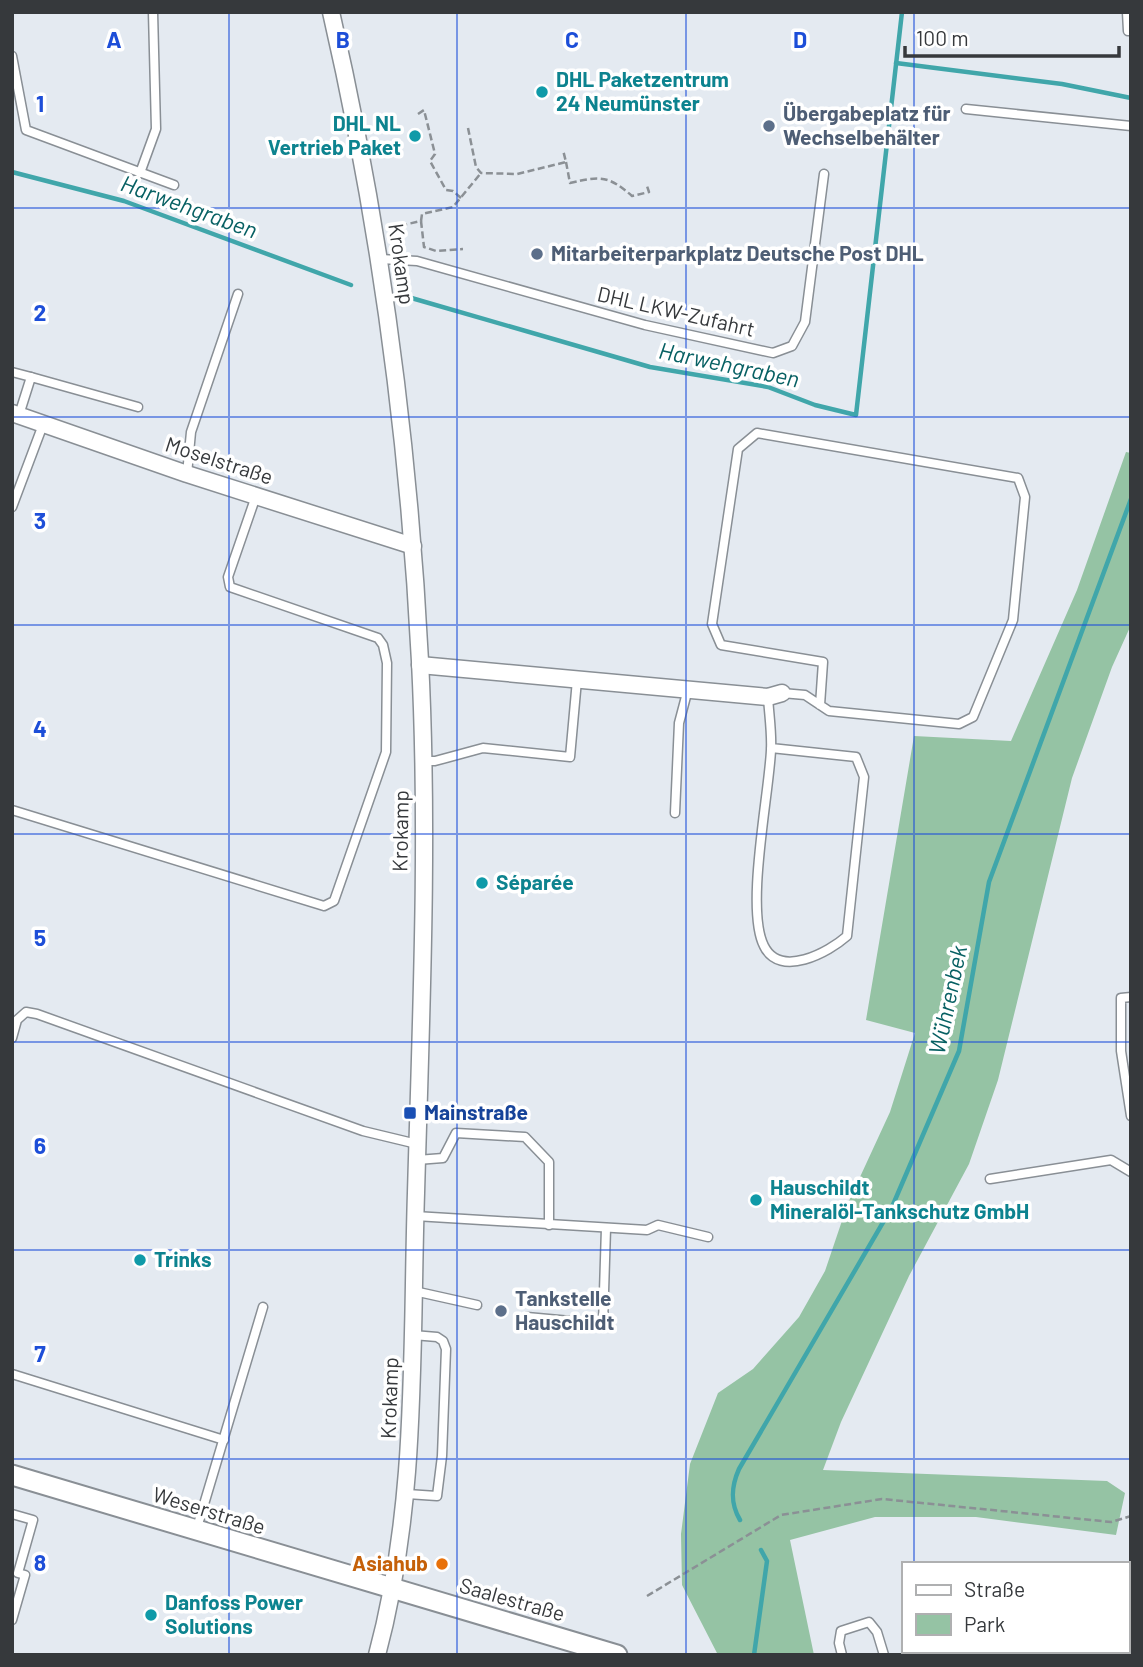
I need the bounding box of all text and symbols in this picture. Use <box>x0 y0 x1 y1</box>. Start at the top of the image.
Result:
scale bar <box>905 14 1118 58</box>
text: A <box>106 25 122 53</box>
text: B <box>336 25 350 53</box>
text: C <box>565 25 579 53</box>
text: D <box>793 25 807 53</box>
text: 100 m <box>916 25 969 50</box>
place label: DHL Paketzentrum 24 Neumünster <box>556 66 729 115</box>
marker: DHL Paketzentrum 24 Neumünster <box>534 84 550 100</box>
text: 1 <box>36 89 44 117</box>
place label: Übergabeplatz für Wechselbehälter <box>783 100 951 149</box>
place label: DHL NL Vertrieb Paket <box>268 110 401 159</box>
marker: Übergabeplatz für Wechselbehälter <box>761 118 777 134</box>
marker: DHL NL Vertrieb Paket <box>407 128 423 144</box>
water label: Harwehgraben <box>117 168 261 244</box>
street label: Krokamp <box>384 222 421 306</box>
place label: Mitarbeiterparkplatz Deutsche Post DHL <box>551 240 924 265</box>
marker: Mitarbeiterparkplatz Deutsche Post DHL <box>529 246 545 262</box>
street label: DHL LKW-Zufahrt <box>595 280 757 341</box>
text: 2 <box>34 298 46 326</box>
water label: Harwehgraben <box>656 335 802 393</box>
street label: Moselstraße <box>163 430 276 489</box>
text: 3 <box>34 506 46 534</box>
text: 4 <box>33 714 47 742</box>
street label: Krokamp <box>386 790 413 872</box>
place label: Séparée <box>496 869 574 894</box>
marker: Séparée <box>474 875 490 891</box>
text: 5 <box>34 923 46 951</box>
water label: Wührenbek <box>922 943 972 1057</box>
place label: Mainstraße <box>424 1099 528 1124</box>
marker: Mainstraße <box>402 1105 418 1121</box>
text: 6 <box>34 1131 46 1159</box>
place label: Hauschildt Mineralöl-Tankschutz GmbH <box>770 1174 1029 1223</box>
marker: Hauschildt Mineralöl-Tankschutz GmbH <box>748 1192 764 1208</box>
place label: Trinks <box>154 1246 211 1271</box>
marker: Trinks <box>132 1252 148 1268</box>
place label: Tankstelle Hauschildt <box>515 1285 614 1334</box>
marker: Tankstelle Hauschildt <box>493 1303 509 1319</box>
text: 7 <box>34 1339 46 1367</box>
street label: Krokamp <box>375 1357 402 1439</box>
street label: Weserstraße <box>150 1481 269 1539</box>
text: 8 <box>34 1548 46 1576</box>
place label: Asiahub <box>352 1550 428 1575</box>
marker: Asiahub <box>434 1556 450 1572</box>
legend <box>902 1562 1129 1653</box>
street label: Saalestraße <box>457 1572 568 1626</box>
text: Straße <box>964 1576 1025 1601</box>
place label: Danfoss Power Solutions <box>165 1589 303 1638</box>
marker: Danfoss Power Solutions <box>143 1607 159 1623</box>
text: Park <box>964 1611 1005 1636</box>

